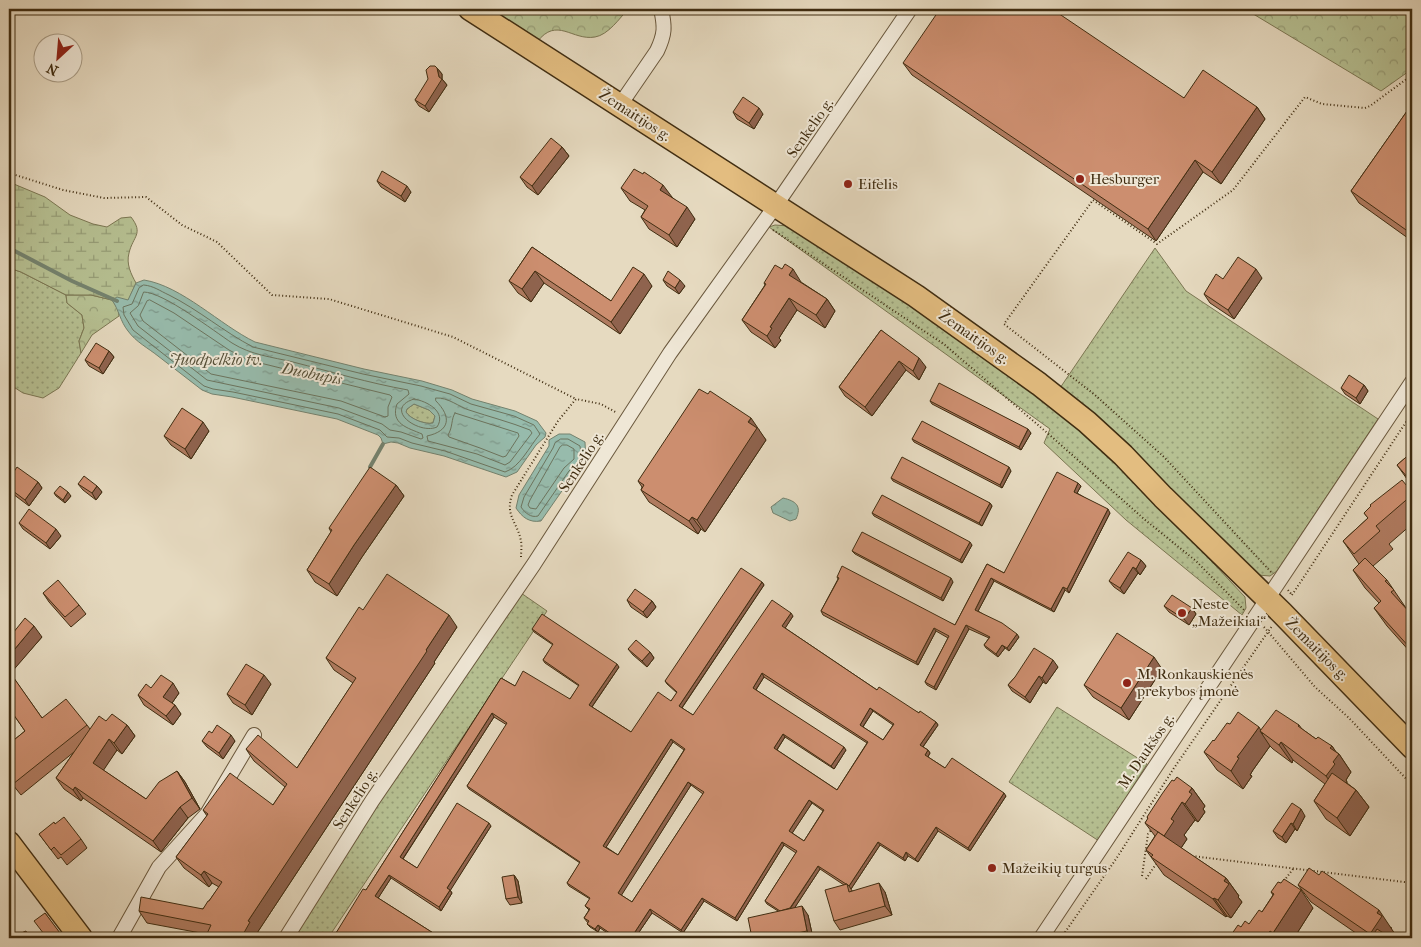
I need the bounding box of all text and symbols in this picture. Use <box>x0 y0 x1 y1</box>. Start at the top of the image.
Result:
north arrow <box>32 32 82 82</box>
text: N <box>44 59 61 79</box>
street label: Žemaitijos g. <box>596 85 674 145</box>
street label: Senkelio g. <box>783 95 837 161</box>
place label: Hesburger <box>1090 170 1160 188</box>
marker: Hesburger <box>1074 173 1086 185</box>
place label: Eifelis <box>858 175 898 193</box>
marker: Eifelis <box>842 178 854 190</box>
street label: Žemaitijos g. <box>935 306 1013 368</box>
water label: Juodpelkio tv. <box>169 350 263 369</box>
water label: Duobupis <box>279 358 345 389</box>
street label: Senkelio g. <box>555 428 607 496</box>
place label: Neste „Mažeikiai“ <box>1192 595 1266 630</box>
marker: Neste „Mažeikiai“ <box>1176 607 1188 619</box>
street label: Žemaitijos g. <box>1282 614 1352 684</box>
place label: M. Ronkauskienės prekybos įmonė <box>1136 665 1254 700</box>
marker: M. Ronkauskienės prekybos įmonė <box>1121 677 1133 689</box>
street label: M. Daukšos g. <box>1114 710 1178 792</box>
street label: Senkelio g. <box>329 765 381 833</box>
place label: Mažeikių turgus <box>1002 859 1108 877</box>
marker: Mažeikių turgus <box>986 862 998 874</box>

